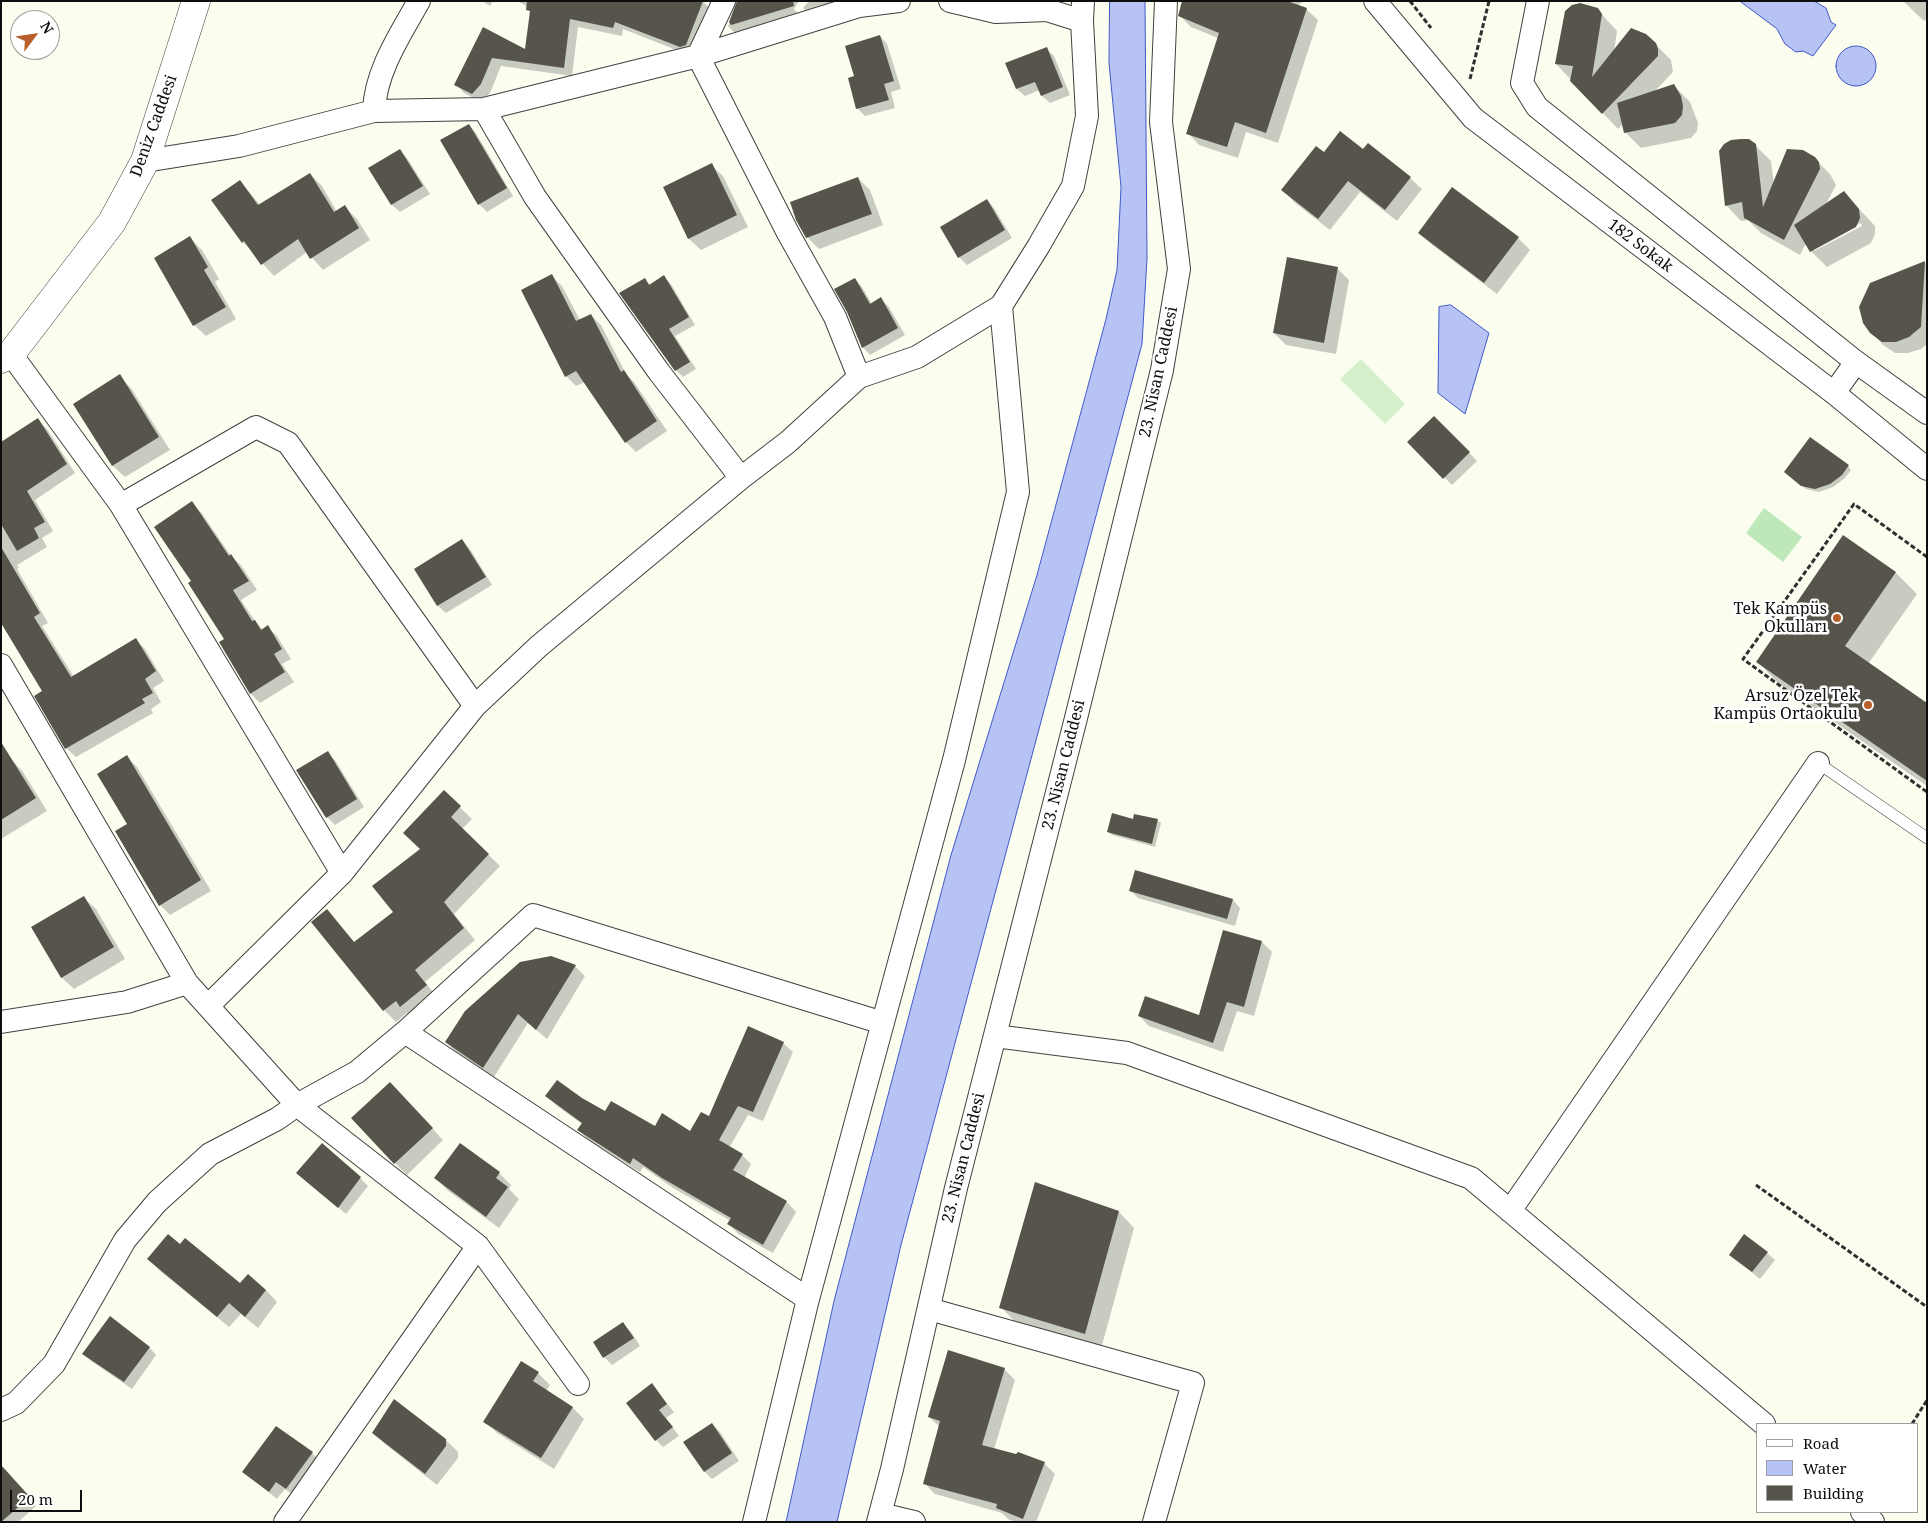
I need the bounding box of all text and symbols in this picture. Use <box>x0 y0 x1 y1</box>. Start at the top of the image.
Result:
north arrow <box>10 10 60 60</box>
text: N <box>36 18 58 37</box>
street label: Deniz Caddesi <box>127 72 181 180</box>
street label: 182 Sokak <box>1604 215 1676 277</box>
street label: 23. Nisan Caddesi <box>1136 305 1182 439</box>
place label: Tek Kampüs Okulları <box>1733 599 1827 637</box>
marker: Tek Kampüs Okulları <box>1831 612 1843 624</box>
place label: Arsuz Özel Tek Kampüs Ortaokulu <box>1713 686 1858 724</box>
street label: 23. Nisan Caddesi <box>1039 698 1089 832</box>
marker: Arsuz Özel Tek Kampüs Ortaokulu <box>1862 699 1874 711</box>
street label: 23. Nisan Caddesi <box>939 1091 989 1225</box>
legend <box>1756 1423 1918 1513</box>
text: Road <box>1803 1433 1839 1453</box>
text: Water <box>1803 1458 1846 1478</box>
scale bar <box>12 1480 85 1512</box>
text: Building <box>1803 1483 1864 1503</box>
text: 20 m <box>18 1489 53 1509</box>

